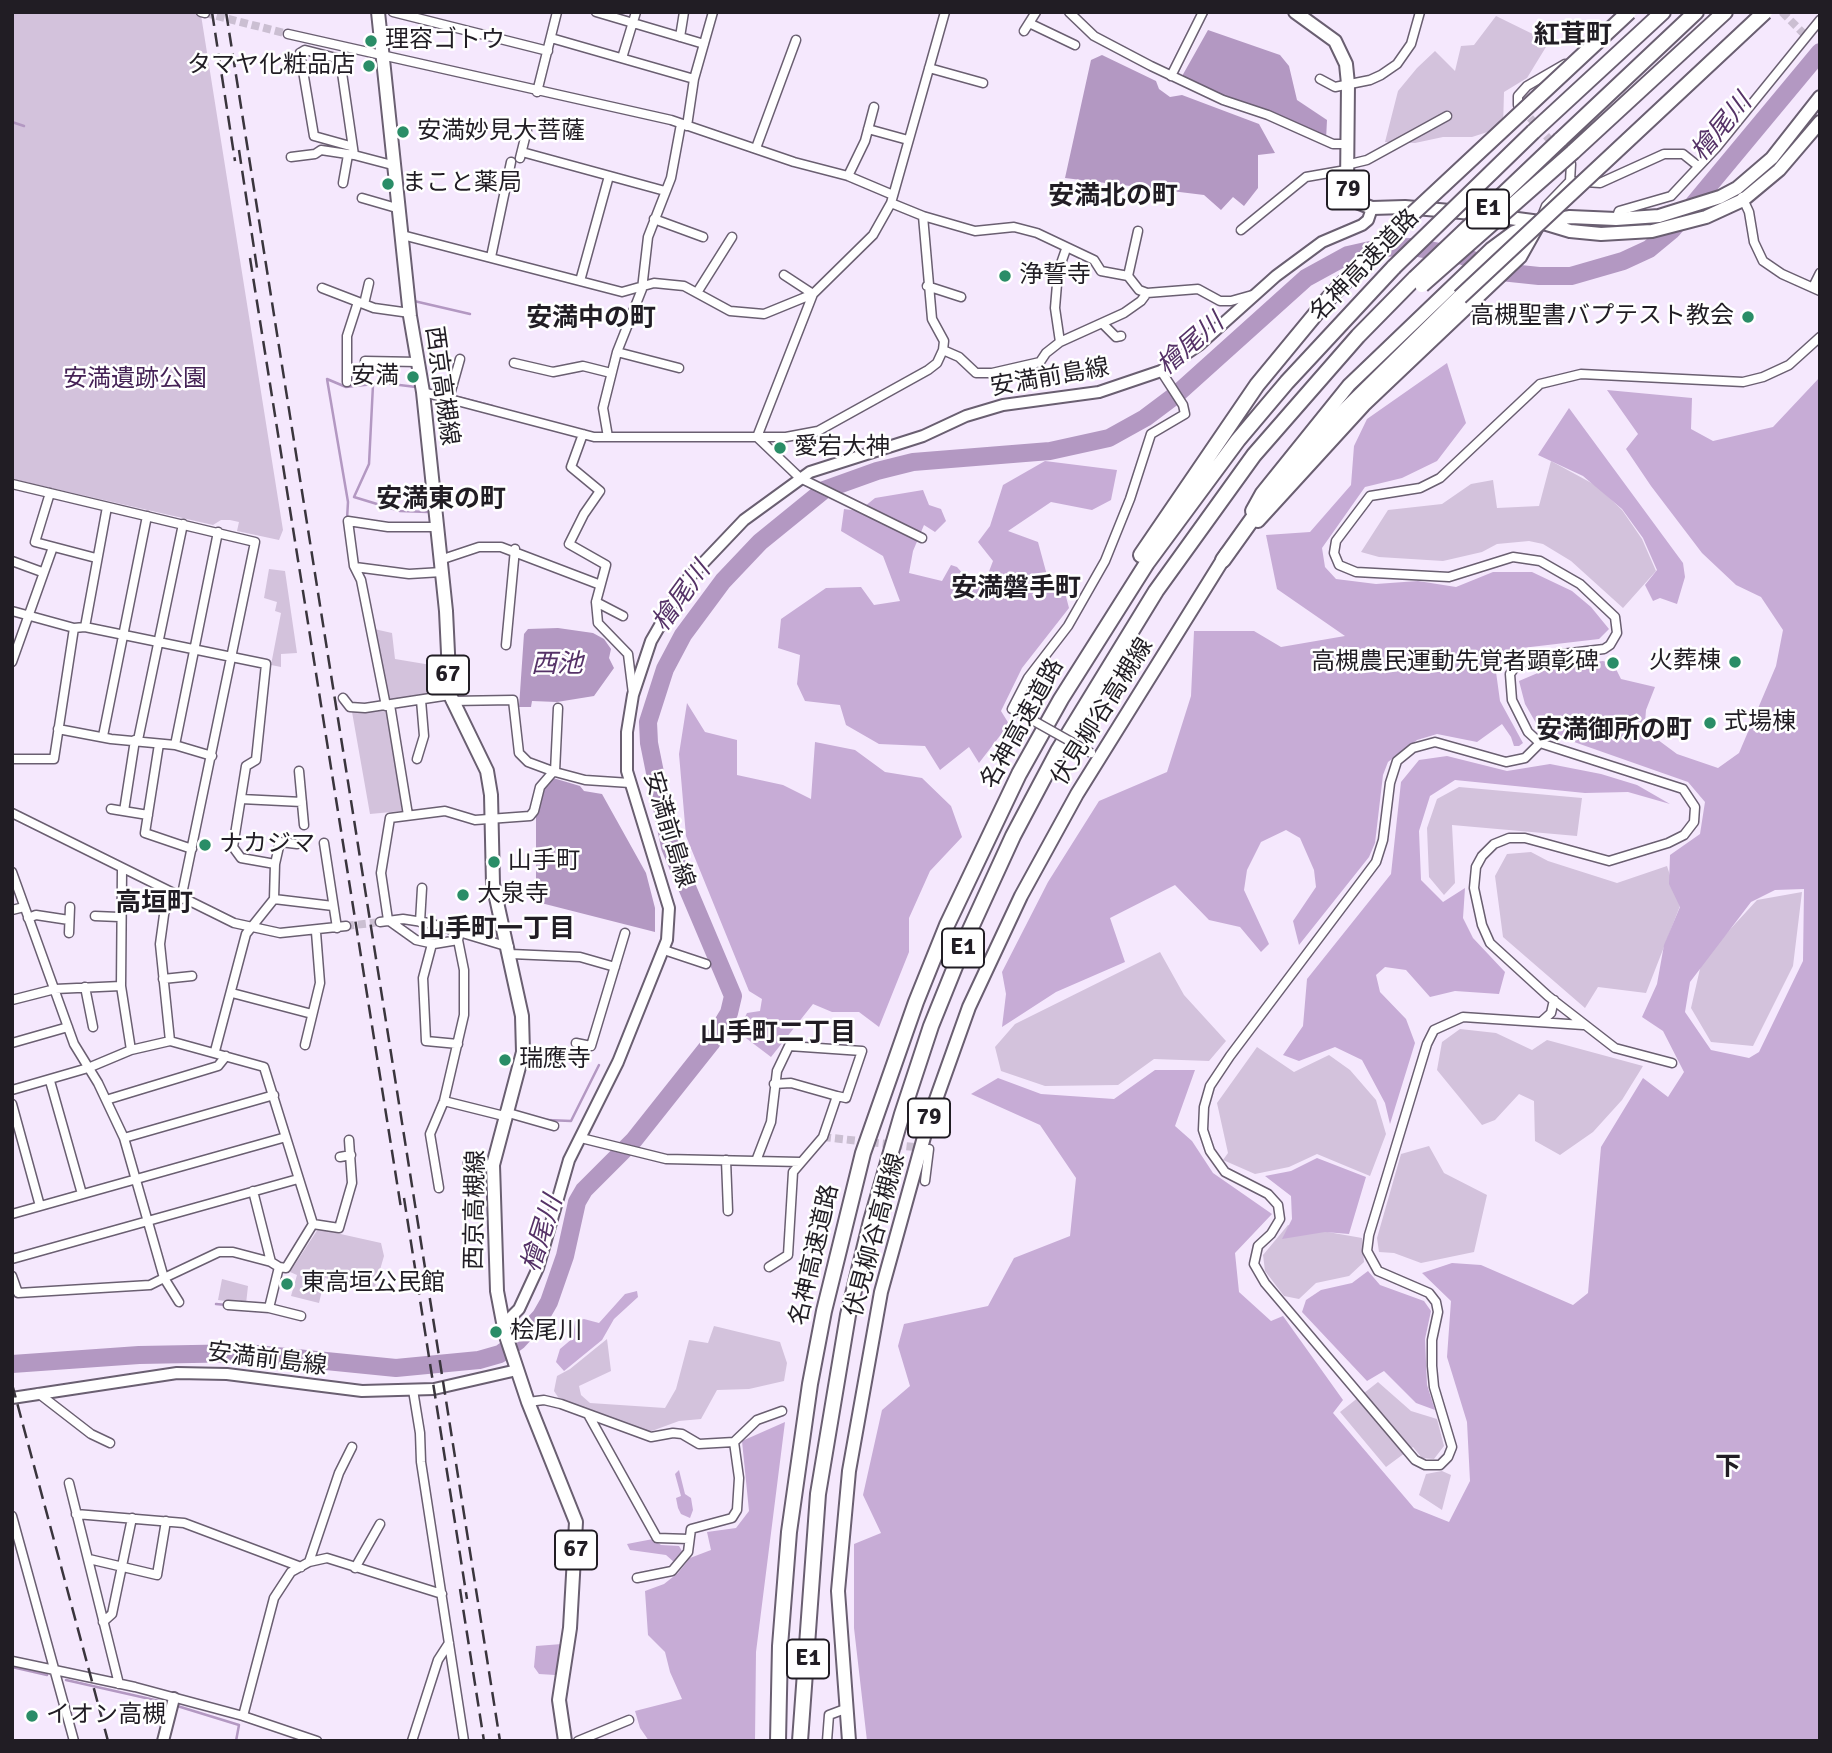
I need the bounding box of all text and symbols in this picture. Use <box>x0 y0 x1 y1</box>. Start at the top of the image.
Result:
district label: 紅茸町 <box>1534 20 1612 52</box>
place label: 理容ゴトウ <box>385 27 505 55</box>
marker: 理容ゴトウ <box>363 33 379 49</box>
place label: タマヤ化粧品店 <box>187 52 355 80</box>
marker: タマヤ化粧品店 <box>361 58 377 74</box>
water label: 檜尾川 <box>1685 88 1759 168</box>
place label: 安満妙見大菩薩 <box>417 118 585 146</box>
marker: 安満妙見大菩薩 <box>395 124 411 140</box>
place label: まこと薬局 <box>402 170 522 198</box>
road number: 79 <box>1327 170 1369 210</box>
marker: まこと薬局 <box>380 176 396 192</box>
district label: 安満北の町 <box>1048 181 1178 213</box>
road number: E1 <box>1467 190 1509 229</box>
street label: 名神高速道路 <box>1305 204 1425 328</box>
place label: 浄誓寺 <box>1019 262 1091 290</box>
marker: 浄誓寺 <box>997 268 1013 284</box>
district label: 安満中の町 <box>526 303 656 335</box>
place label: 高槻聖書バプテスト教会 <box>1470 303 1734 331</box>
water label: 檜尾川 <box>1151 308 1231 382</box>
marker: 高槻聖書バプテスト教会 <box>1740 309 1756 325</box>
street label: 西京高槻線 <box>418 325 464 447</box>
street label: 安満前島線 <box>988 353 1112 403</box>
place label: 安満 <box>351 363 399 391</box>
park label: 安満遺跡公園 <box>63 366 207 394</box>
marker: 安満 <box>405 369 421 385</box>
place label: 愛宕大神 <box>794 434 890 462</box>
marker: 愛宕大神 <box>772 440 788 456</box>
district label: 安満東の町 <box>376 484 506 516</box>
water label: 檜尾川 <box>646 556 718 638</box>
district label: 安満磐手町 <box>951 573 1081 605</box>
street label: 伏見柳谷高槻線 <box>1046 633 1160 791</box>
place label: 火葬棟 <box>1649 648 1721 676</box>
water label: 西池 <box>531 649 583 681</box>
place label: 高槻農民運動先覚者顕彰碑 <box>1311 649 1599 677</box>
street label: 名神高速道路 <box>975 654 1071 794</box>
marker: 火葬棟 <box>1727 654 1743 670</box>
marker: 高槻農民運動先覚者顕彰碑 <box>1605 655 1621 671</box>
road number: 67 <box>427 656 469 694</box>
place label: 式場棟 <box>1724 709 1796 737</box>
district label: 安満御所の町 <box>1536 715 1692 747</box>
marker: 式場棟 <box>1702 715 1718 731</box>
street label: 安満前島線 <box>637 768 699 892</box>
place label: ナカジマ <box>219 831 315 859</box>
marker: ナカジマ <box>197 837 213 853</box>
place label: 山手町 <box>508 848 580 876</box>
marker: 山手町 <box>486 854 502 870</box>
place label: 大泉寺 <box>477 881 549 909</box>
marker: 大泉寺 <box>455 887 471 903</box>
district label: 高垣町 <box>115 888 193 920</box>
district label: 山手町一丁目 <box>419 914 575 946</box>
road number: E1 <box>942 928 984 967</box>
district label: 山手町二丁目 <box>700 1018 856 1050</box>
place label: 瑞應寺 <box>519 1046 591 1074</box>
marker: 瑞應寺 <box>497 1052 513 1068</box>
road number: 79 <box>908 1098 950 1138</box>
street label: 西京高槻線 <box>461 1150 491 1270</box>
street label: 伏見柳谷高槻線 <box>840 1150 912 1320</box>
street label: 名神高速道路 <box>785 1182 845 1328</box>
water label: 檜尾川 <box>516 1192 570 1276</box>
place label: 東高垣公民館 <box>301 1270 445 1298</box>
marker: 東高垣公民館 <box>279 1276 295 1292</box>
place label: 桧尾川 <box>510 1318 582 1346</box>
marker: 桧尾川 <box>488 1324 504 1340</box>
street label: 安満前島線 <box>206 1338 328 1382</box>
district label: 下 <box>1715 1452 1741 1484</box>
road number: 67 <box>555 1530 597 1569</box>
road number: E1 <box>787 1640 829 1678</box>
place label: イオン高槻 <box>46 1702 166 1730</box>
marker: イオン高槻 <box>24 1708 40 1724</box>

